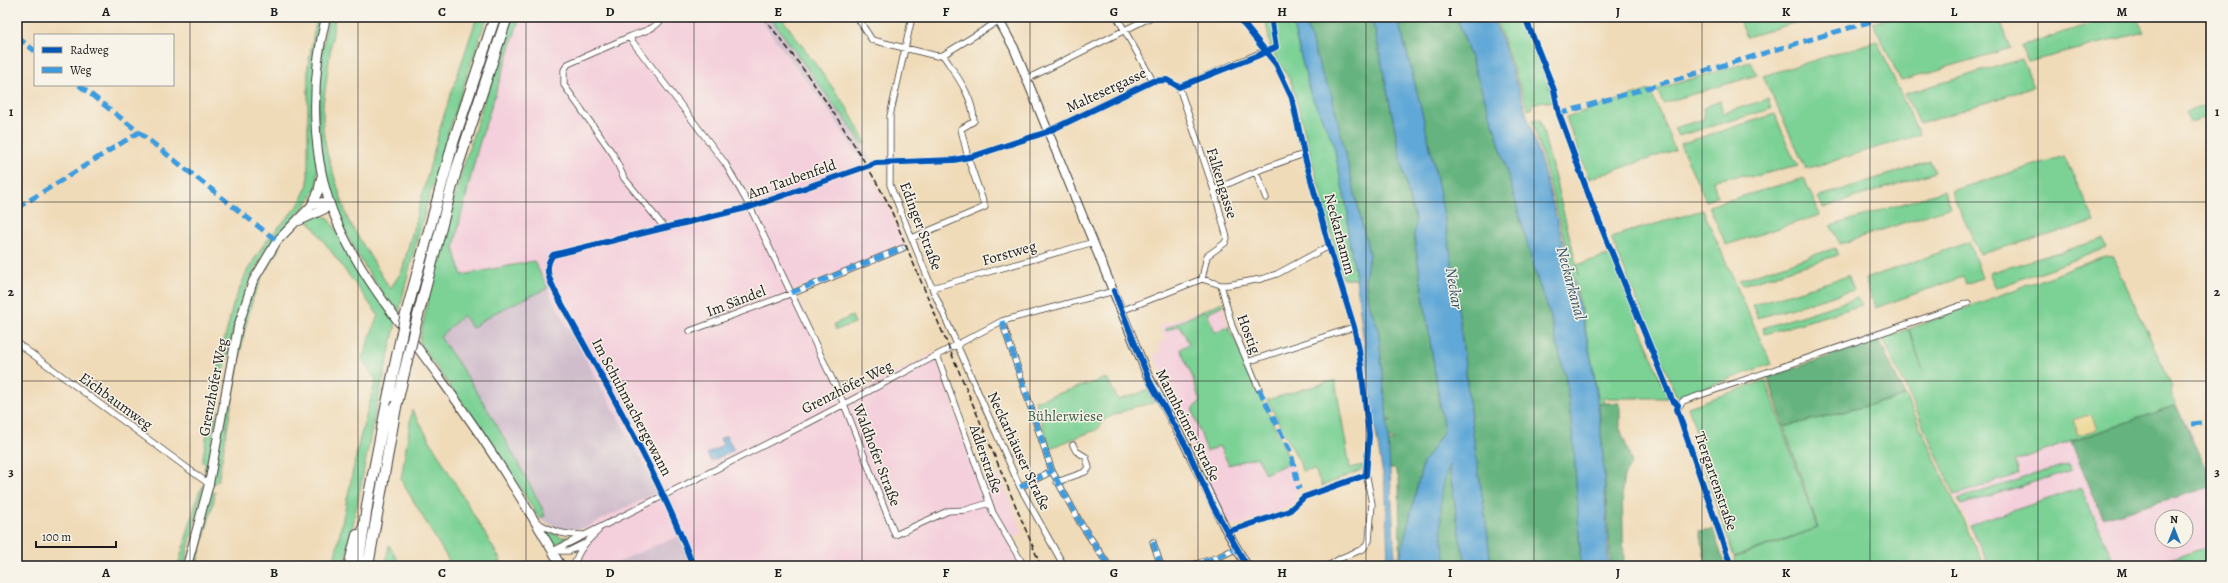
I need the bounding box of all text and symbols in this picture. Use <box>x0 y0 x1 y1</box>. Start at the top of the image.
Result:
text: A <box>101 3 111 20</box>
text: B <box>270 3 278 20</box>
text: C <box>438 3 446 20</box>
text: D <box>605 3 615 20</box>
text: E <box>774 3 782 20</box>
text: F <box>943 3 950 20</box>
text: G <box>1110 3 1118 20</box>
text: H <box>1277 3 1287 20</box>
text: I <box>1448 3 1453 20</box>
text: J <box>1616 3 1620 20</box>
text: K <box>1782 3 1791 20</box>
text: L <box>1951 3 1958 20</box>
text: M <box>2117 3 2128 20</box>
legend <box>34 34 174 86</box>
text: Radweg <box>70 42 109 58</box>
text: Weg <box>69 62 92 78</box>
street label: Maltesergasse <box>1063 63 1150 117</box>
text: 1 <box>9 103 14 120</box>
text: 1 <box>2215 103 2220 120</box>
street label: Falkengasse <box>1202 145 1242 221</box>
street label: Am Taubenfeld <box>744 154 840 204</box>
street label: Edinger Straße <box>895 179 947 273</box>
street label: Neckarhamm <box>1320 191 1361 277</box>
street label: Forstweg <box>980 236 1039 270</box>
water label: Neckarkanal <box>1551 244 1591 322</box>
water label: Neckar <box>1440 266 1468 311</box>
street label: Im Sändel <box>703 280 769 321</box>
text: 2 <box>8 283 15 300</box>
text: 2 <box>2214 283 2221 300</box>
street label: Hostig <box>1232 311 1266 357</box>
street label: Im Schuhmachergewann <box>587 335 677 479</box>
street label: Grenzhöfer Weg <box>194 336 232 438</box>
street label: Grenzhöfer Weg <box>798 355 896 419</box>
street label: Mannheimer Straße <box>1151 365 1225 485</box>
street label: Eichbaumweg <box>75 368 157 435</box>
street label: Neckarhäuser Straße <box>983 388 1055 514</box>
street label: Waldhofer Straße <box>848 400 906 509</box>
park label: Bühlerwiese <box>1027 406 1103 426</box>
street label: Adlerstraße <box>965 421 1007 496</box>
street label: Tiergartenstraße <box>1690 429 1742 533</box>
text: 3 <box>8 463 14 480</box>
text: 3 <box>2214 463 2220 480</box>
north arrow <box>2154 509 2194 549</box>
text: N <box>2170 512 2178 527</box>
scale bar <box>36 523 116 549</box>
text: 100 m <box>42 529 71 545</box>
text: A <box>101 564 111 581</box>
text: B <box>270 564 278 581</box>
text: C <box>438 564 446 581</box>
text: D <box>605 564 615 581</box>
text: E <box>774 564 782 581</box>
text: F <box>943 564 950 581</box>
text: G <box>1110 564 1118 581</box>
text: H <box>1277 564 1287 581</box>
text: I <box>1448 564 1453 581</box>
text: J <box>1616 564 1620 581</box>
text: K <box>1782 564 1791 581</box>
text: L <box>1951 564 1958 581</box>
text: M <box>2117 564 2128 581</box>

